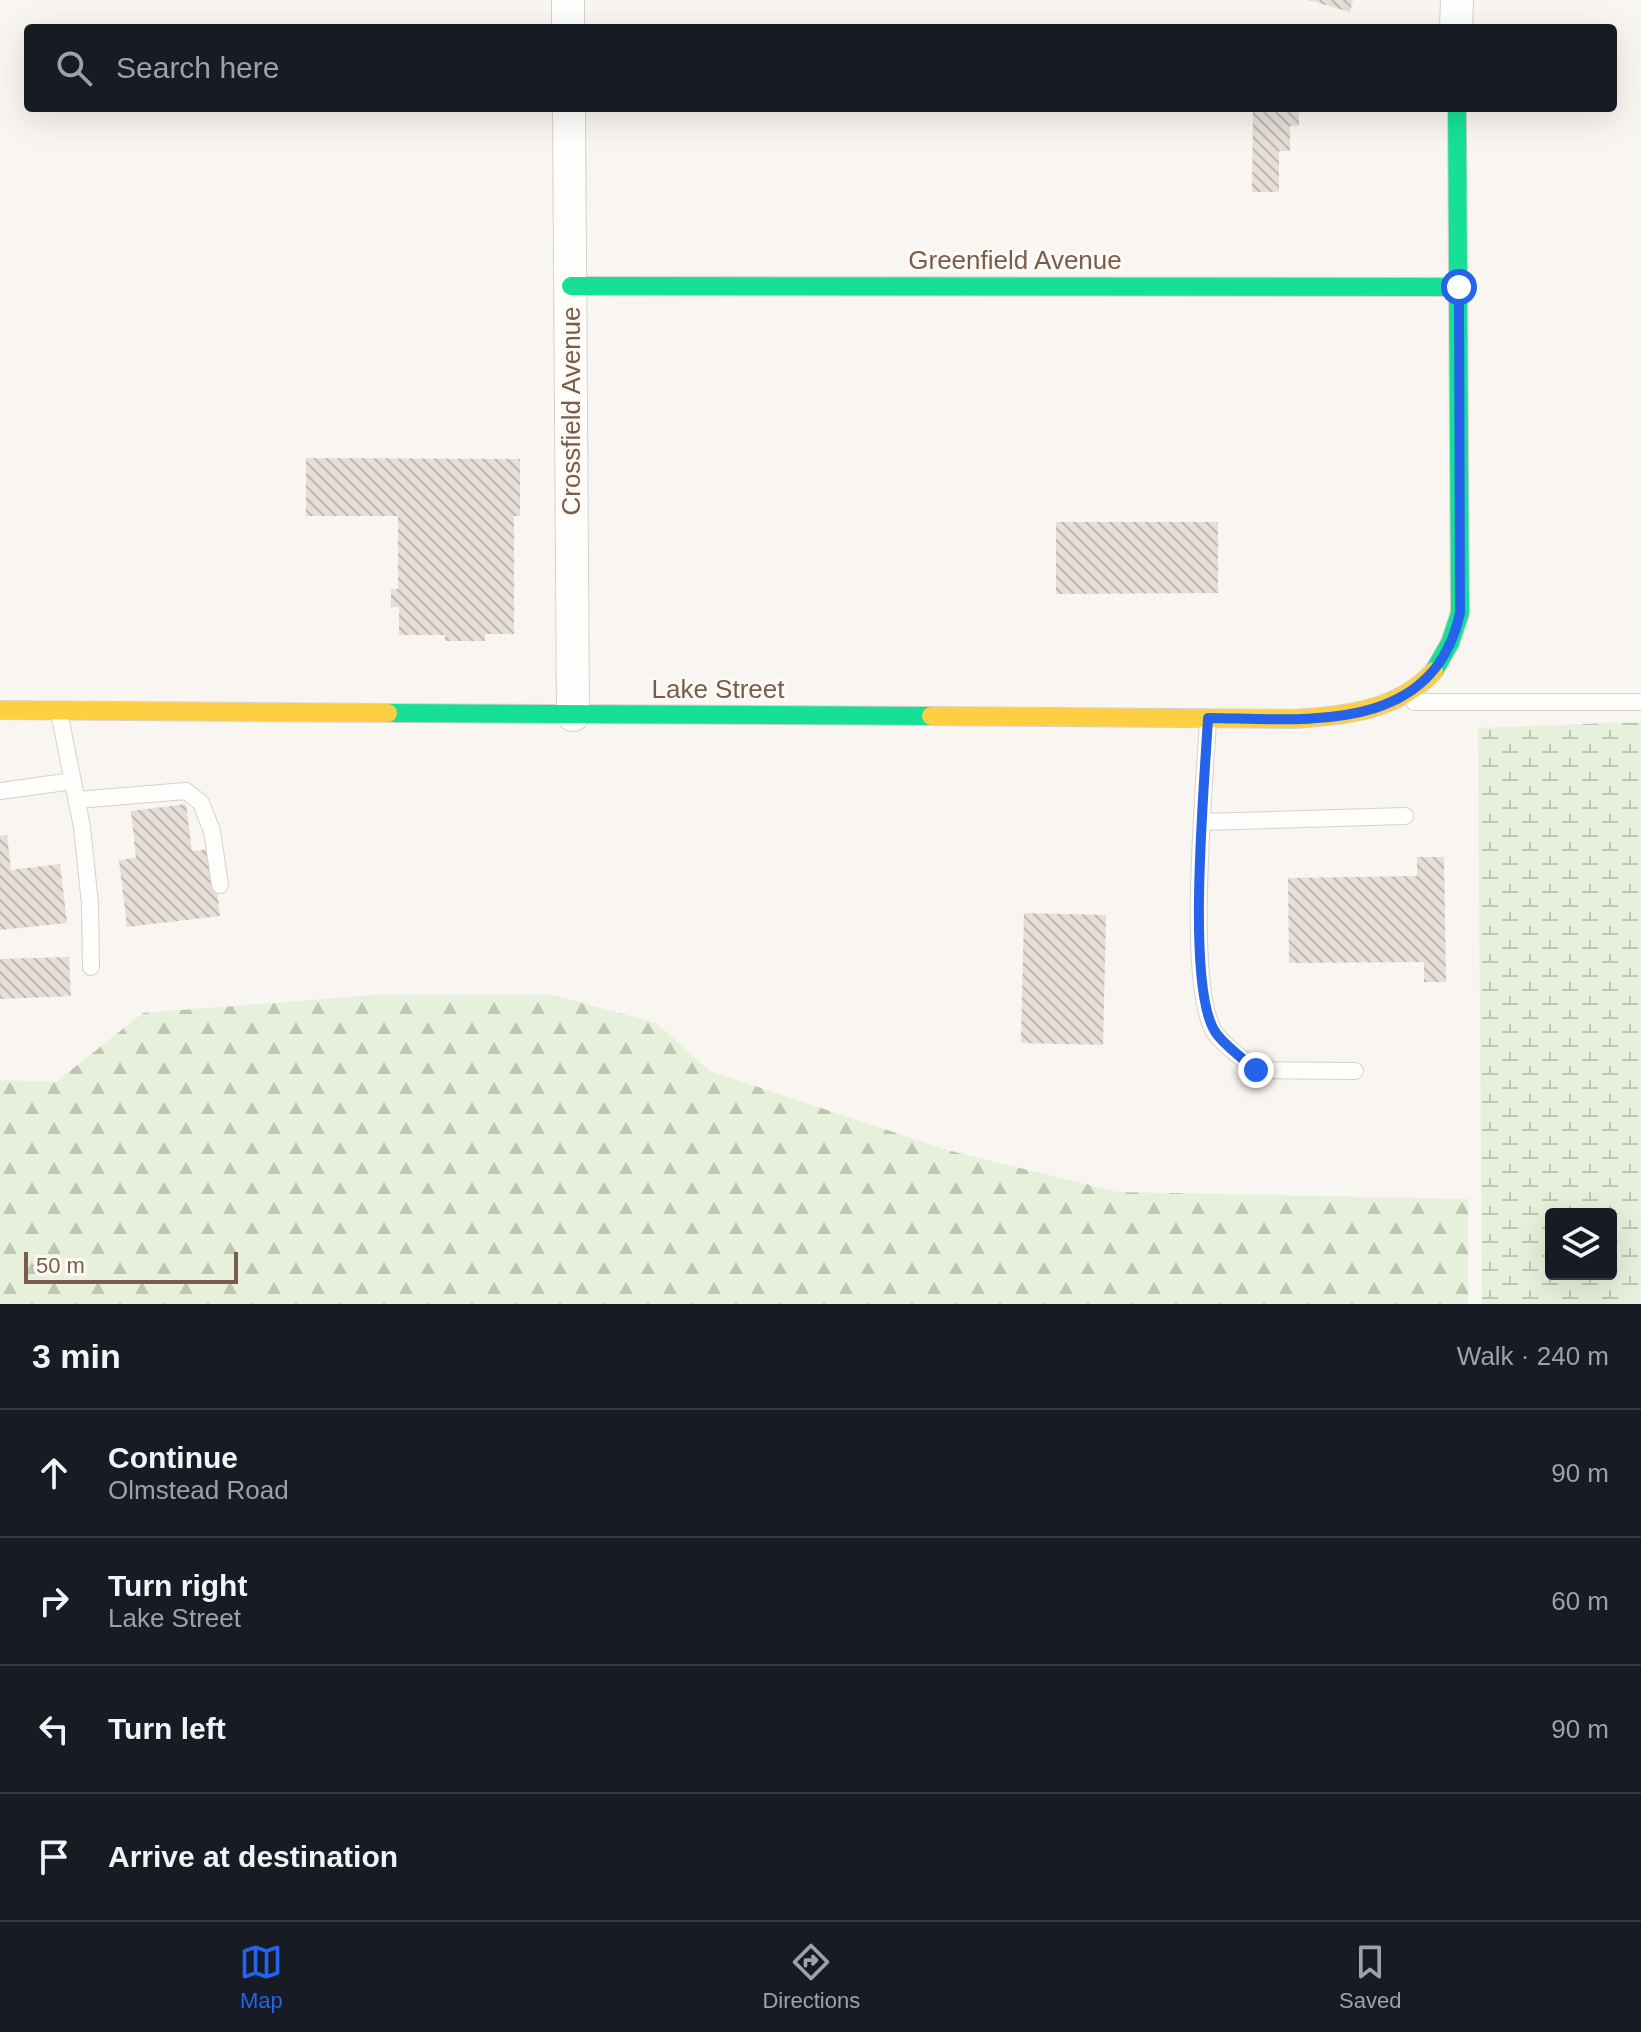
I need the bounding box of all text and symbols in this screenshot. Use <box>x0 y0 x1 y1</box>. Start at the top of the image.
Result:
search box <box>24 24 1617 112</box>
icon: search <box>52 46 96 90</box>
text: Search here <box>116 51 279 84</box>
street label: Greenfield Avenue <box>908 245 1122 275</box>
route start <box>1441 269 1477 305</box>
street label: Crossfield Avenue <box>556 306 586 516</box>
street label: Lake Street <box>652 674 785 704</box>
route end <box>1238 1052 1274 1088</box>
map controls <box>1545 1208 1617 1280</box>
button: layers <box>1545 1208 1617 1280</box>
scale bar <box>24 1248 238 1284</box>
text: 50 m <box>36 1253 85 1278</box>
text: 3 min <box>32 1337 121 1375</box>
text: Walk · 240 m <box>1457 1341 1609 1371</box>
text: Continue <box>108 1441 238 1474</box>
icon: ahead <box>32 1451 76 1495</box>
text: 90 m <box>1551 1458 1609 1488</box>
text: Olmstead Road <box>108 1475 289 1505</box>
text: Turn right <box>108 1569 247 1602</box>
icon: right <box>32 1579 76 1623</box>
text: 60 m <box>1551 1586 1609 1616</box>
text: Lake Street <box>108 1603 241 1633</box>
icon: left <box>32 1707 76 1751</box>
text: Turn left <box>108 1712 226 1745</box>
text: 90 m <box>1551 1714 1609 1744</box>
icon: arrive <box>32 1835 76 1879</box>
text: Arrive at destination <box>108 1840 398 1873</box>
tab: Map <box>239 1940 283 2014</box>
tab: Directions <box>762 1940 860 2014</box>
tab: Saved <box>1339 1940 1402 2014</box>

